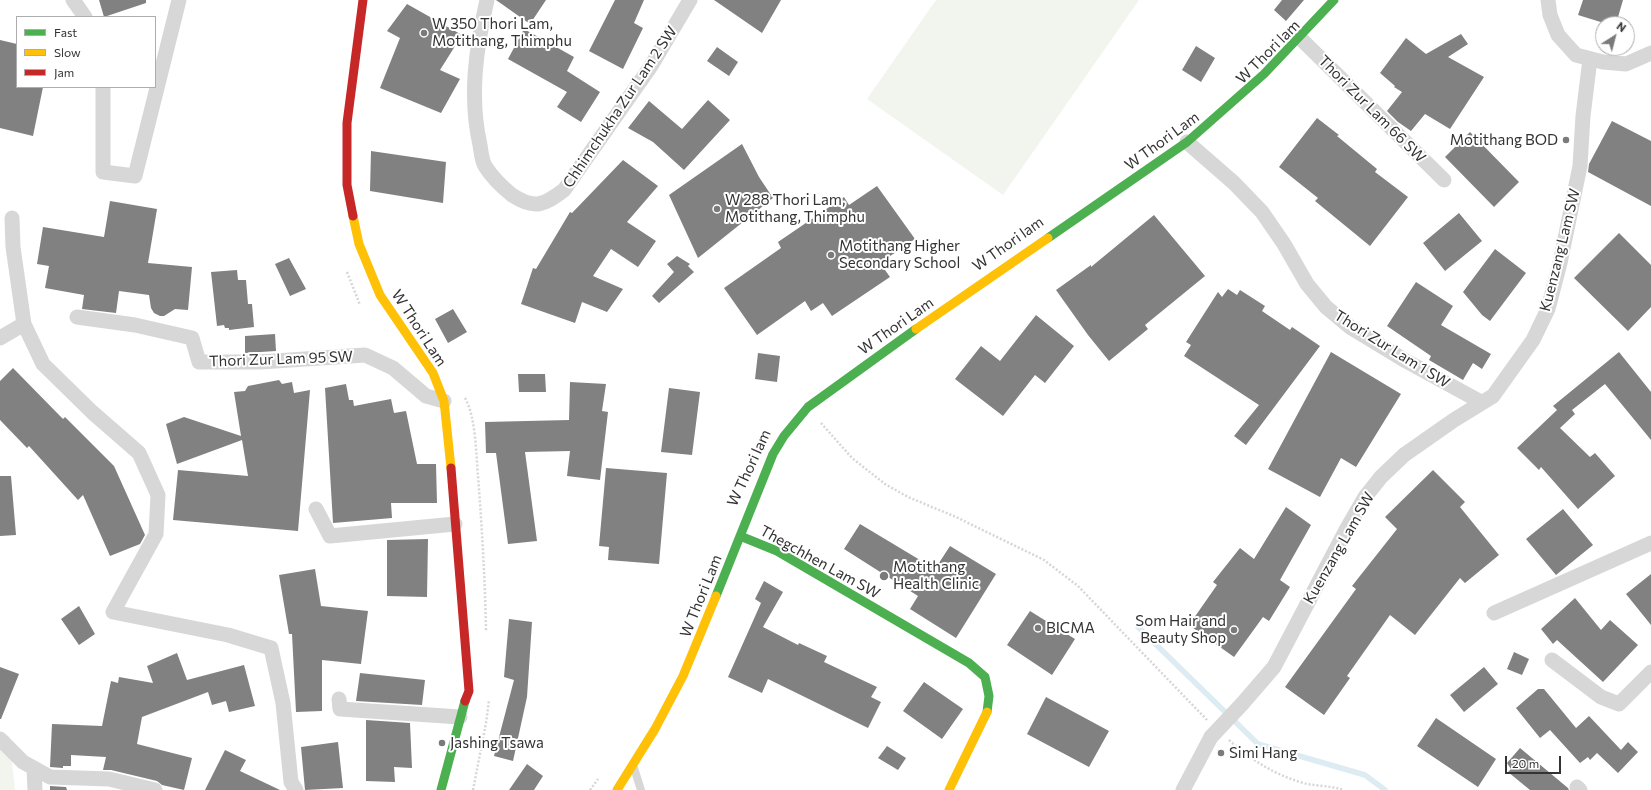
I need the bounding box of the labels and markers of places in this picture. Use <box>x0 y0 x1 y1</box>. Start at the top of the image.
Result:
place label: W 350 Thori Lam, Motithang, Thimphu <box>432 15 572 50</box>
marker: W 350 Thori Lam, Motithang, Thimphu <box>419 28 429 38</box>
place label: Motithang BOD <box>1450 131 1558 149</box>
marker: Motithang BOD <box>1561 135 1571 145</box>
place label: W 288 Thori Lam, Motithang, Thimphu <box>725 191 865 226</box>
marker: W 288 Thori Lam, Motithang, Thimphu <box>712 204 722 214</box>
place label: Motithang Higher Secondary School <box>839 237 960 272</box>
marker: Motithang Higher Secondary School <box>826 250 836 260</box>
place label: Motithang Health Clinic <box>893 558 979 593</box>
marker: Motithang Health Clinic <box>878 570 890 582</box>
place label: Som Hair and Beauty Shop <box>1135 612 1226 647</box>
place label: BICMA <box>1046 619 1095 637</box>
marker: BICMA <box>1033 623 1043 633</box>
marker: Som Hair and Beauty Shop <box>1229 625 1239 635</box>
place label: Jashing Tsawa <box>450 734 544 752</box>
marker: Jashing Tsawa <box>437 738 447 748</box>
place label: Simi Hang <box>1229 744 1297 762</box>
marker: Simi Hang <box>1216 748 1226 758</box>

